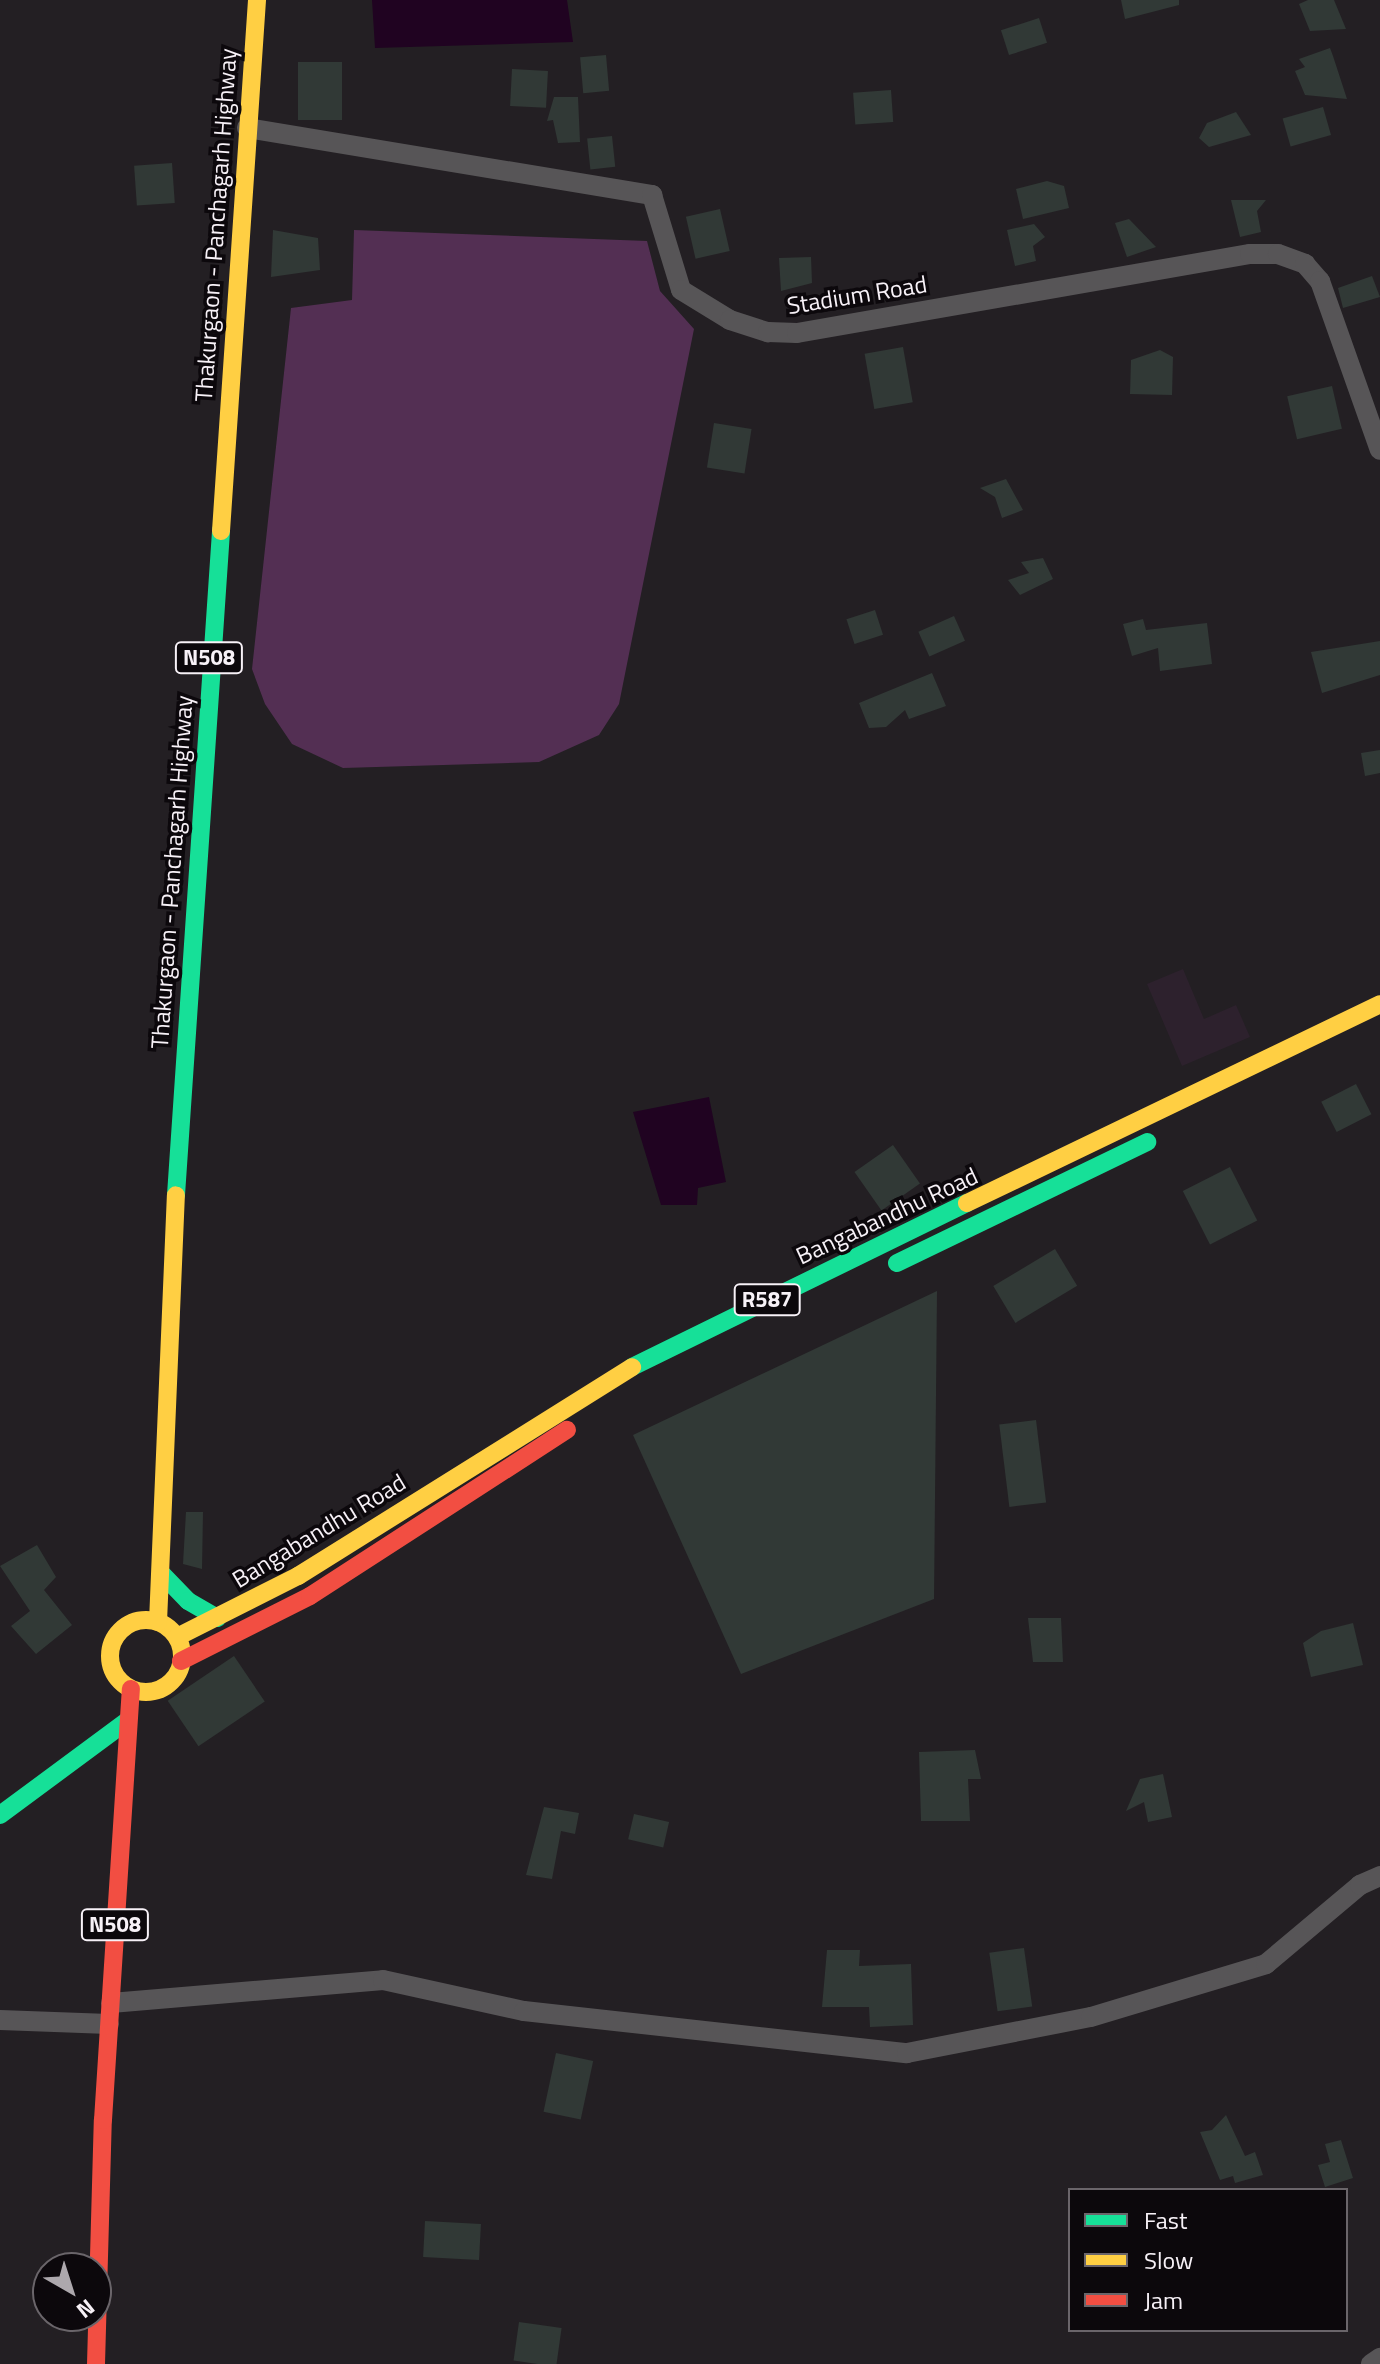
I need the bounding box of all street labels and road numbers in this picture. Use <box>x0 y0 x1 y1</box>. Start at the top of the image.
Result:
street label: Thakurgaon - Panchagarh Highway <box>189 47 243 403</box>
street label: Stadium Road <box>785 270 929 320</box>
road number: N508 <box>173 640 245 676</box>
street label: Thakurgaon - Panchagarh Highway <box>145 694 199 1050</box>
street label: Bangabandhu Road <box>792 1161 982 1271</box>
road number: R587 <box>733 1282 801 1318</box>
street label: Bangabandhu Road <box>227 1468 411 1594</box>
road number: N508 <box>79 1907 151 1943</box>

